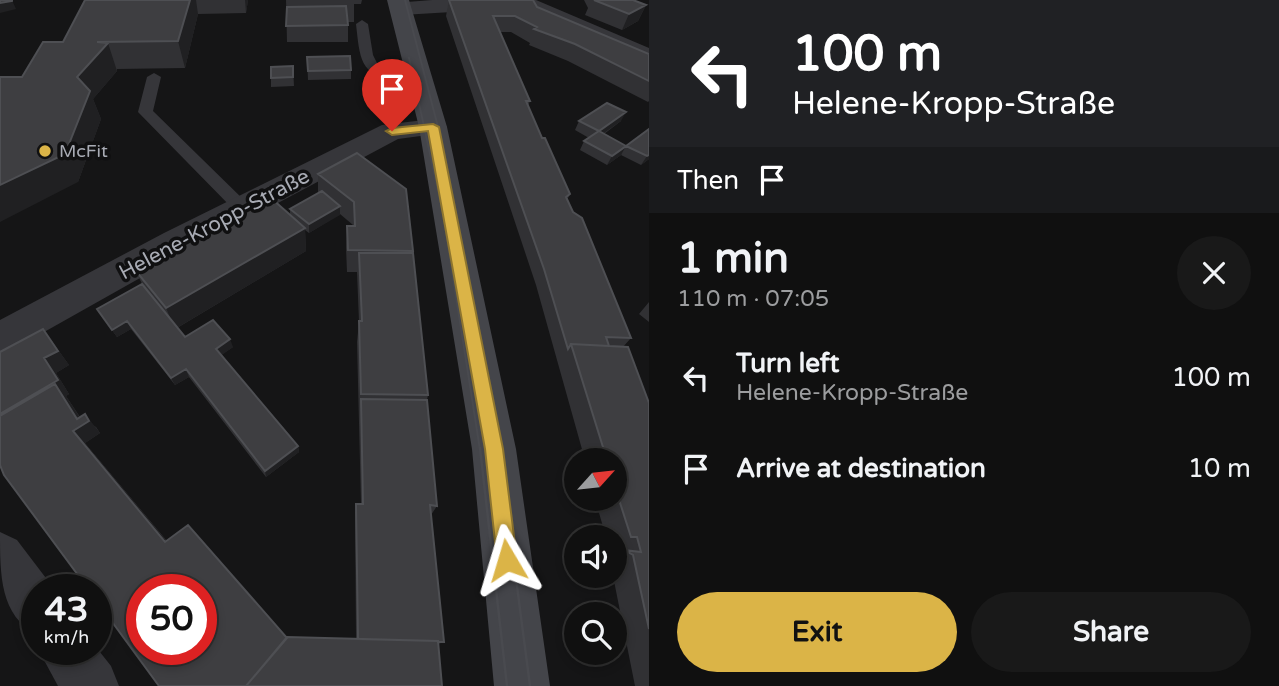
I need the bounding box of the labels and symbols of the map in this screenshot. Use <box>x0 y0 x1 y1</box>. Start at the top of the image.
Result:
pin <box>362 59 422 131</box>
place label: McFit <box>59 140 108 162</box>
marker: McFit <box>37 143 53 159</box>
street label: Helene-Kropp-Straße <box>115 164 314 285</box>
north arrow <box>564 448 626 511</box>
position arrow <box>470 523 544 597</box>
speed limit sign: 50 <box>126 574 217 665</box>

